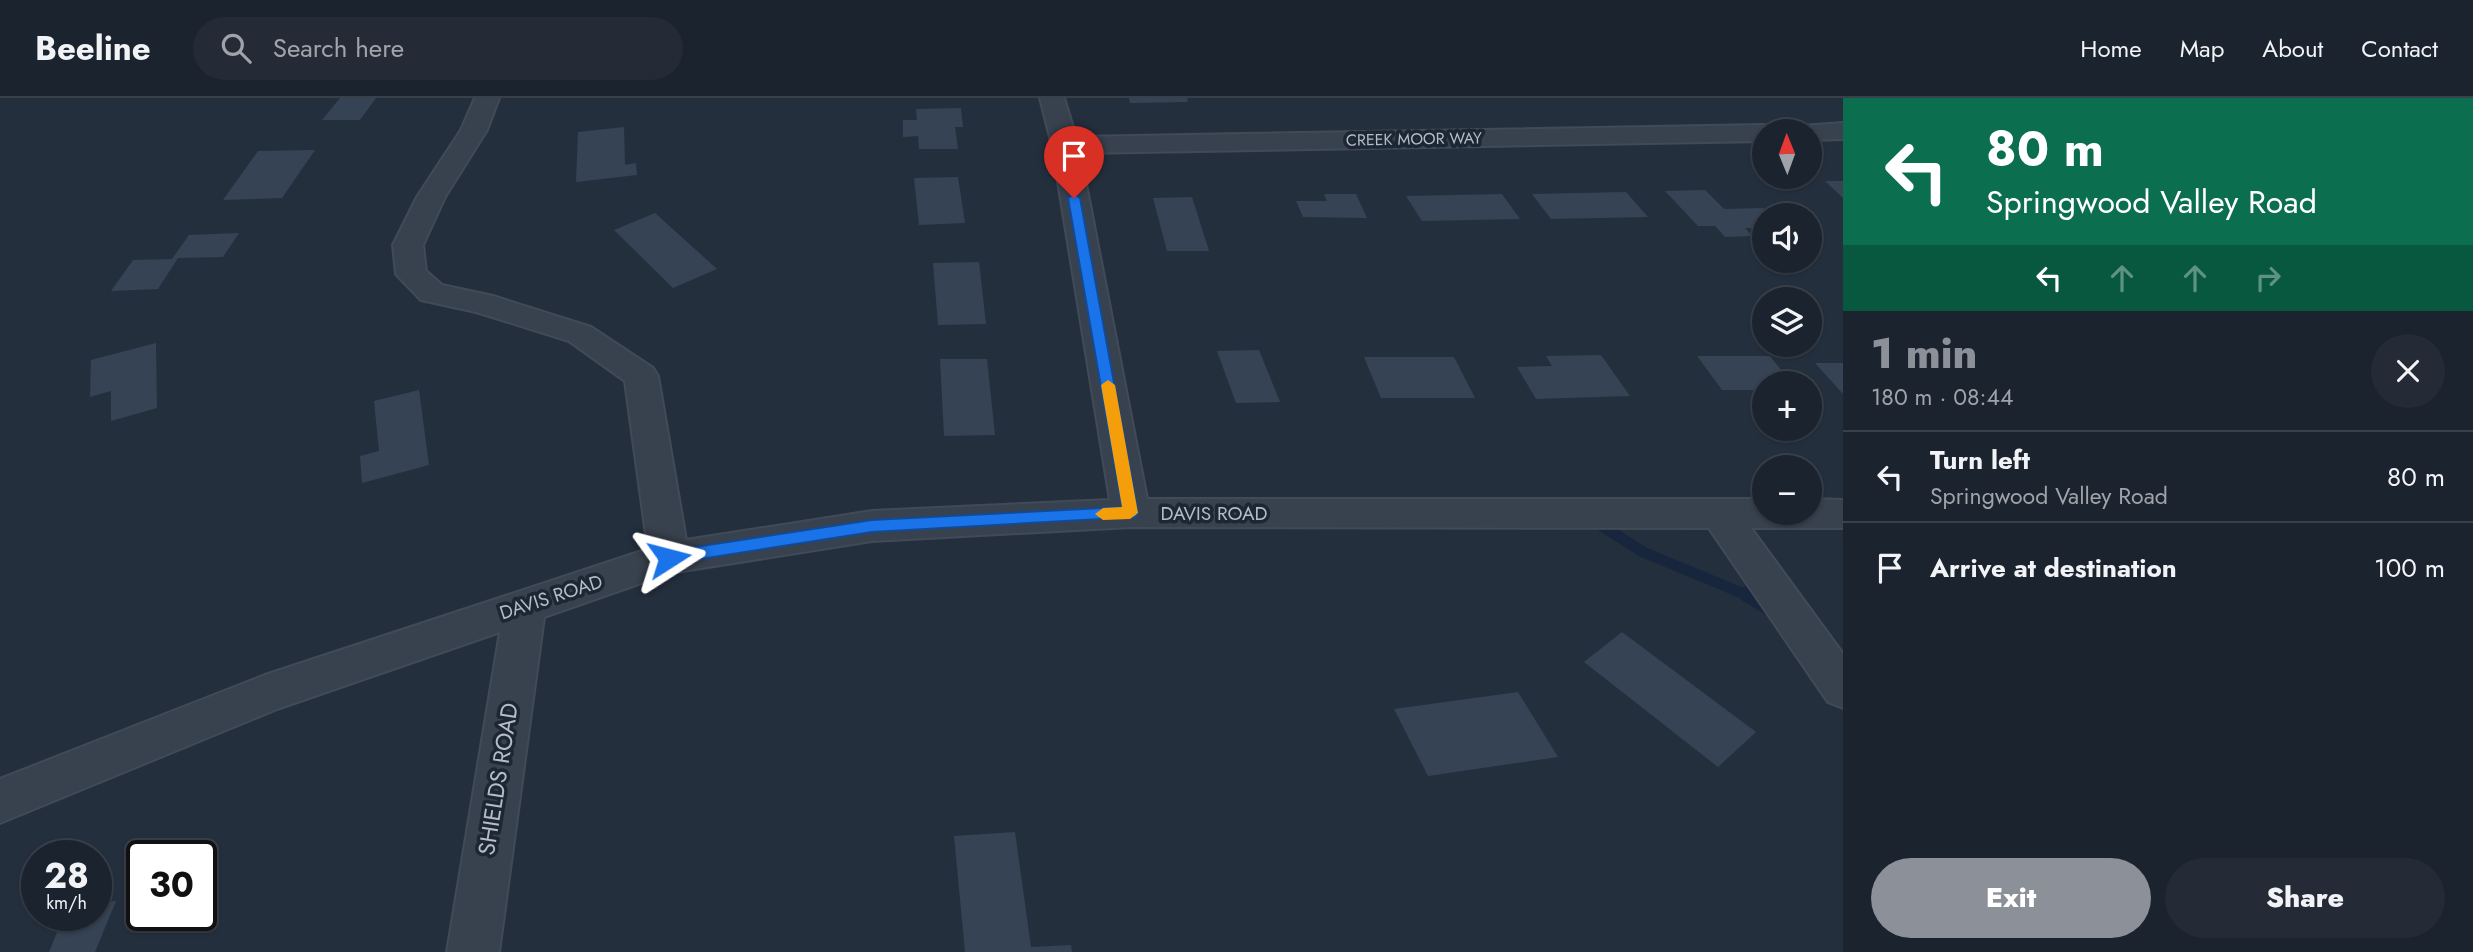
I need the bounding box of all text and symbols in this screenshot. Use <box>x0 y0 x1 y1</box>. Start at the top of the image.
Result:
search box <box>193 17 683 80</box>
text: Beeline <box>35 25 151 72</box>
icon: search <box>217 29 255 67</box>
text: Search here <box>273 29 404 67</box>
text: Home <box>2080 31 2142 66</box>
text: Map <box>2180 31 2224 66</box>
text: About <box>2262 31 2323 66</box>
text: Contact <box>2361 31 2438 66</box>
text: 80 m <box>1986 114 2104 184</box>
north arrow <box>1752 119 1822 189</box>
map controls <box>1752 119 1822 525</box>
pin <box>1044 126 1104 198</box>
street label: CREEK MOOR WAY <box>1346 126 1482 152</box>
icon: left <box>1871 126 1962 217</box>
icon: arrive <box>1055 137 1093 175</box>
text: Springwood Valley Road <box>1986 179 2317 225</box>
button: sound <box>1752 203 1822 273</box>
icon: left <box>2030 259 2068 297</box>
icon: ahead <box>2103 259 2141 297</box>
icon: ahead <box>2176 259 2214 297</box>
icon: right <box>2249 259 2287 297</box>
button: layers <box>1752 287 1822 357</box>
text: 1 min <box>1871 323 1977 384</box>
button: close <box>2371 334 2445 408</box>
button: + <box>1752 371 1822 441</box>
text: 180 m · 08:44 <box>1871 380 2013 414</box>
text: Turn left <box>1930 441 2030 479</box>
button: − <box>1752 455 1822 525</box>
icon: left <box>1871 458 1909 496</box>
text: 80 m <box>2387 458 2445 496</box>
text: Springwood Valley Road <box>1930 479 2168 513</box>
street label: DAVIS ROAD <box>1161 500 1267 527</box>
position arrow <box>632 521 706 595</box>
icon: arrive <box>1871 549 1909 587</box>
text: Arrive at destination <box>1930 549 2177 587</box>
text: 100 m <box>2374 549 2445 587</box>
street label: DAVIS ROAD <box>496 568 606 626</box>
street label: SHIELDS ROAD <box>469 700 527 858</box>
speed limit sign: 30 <box>126 840 217 931</box>
text: 28 <box>44 851 89 901</box>
button: Exit <box>1871 858 2151 938</box>
button: Share <box>2165 858 2445 938</box>
text: km/h <box>46 890 87 916</box>

